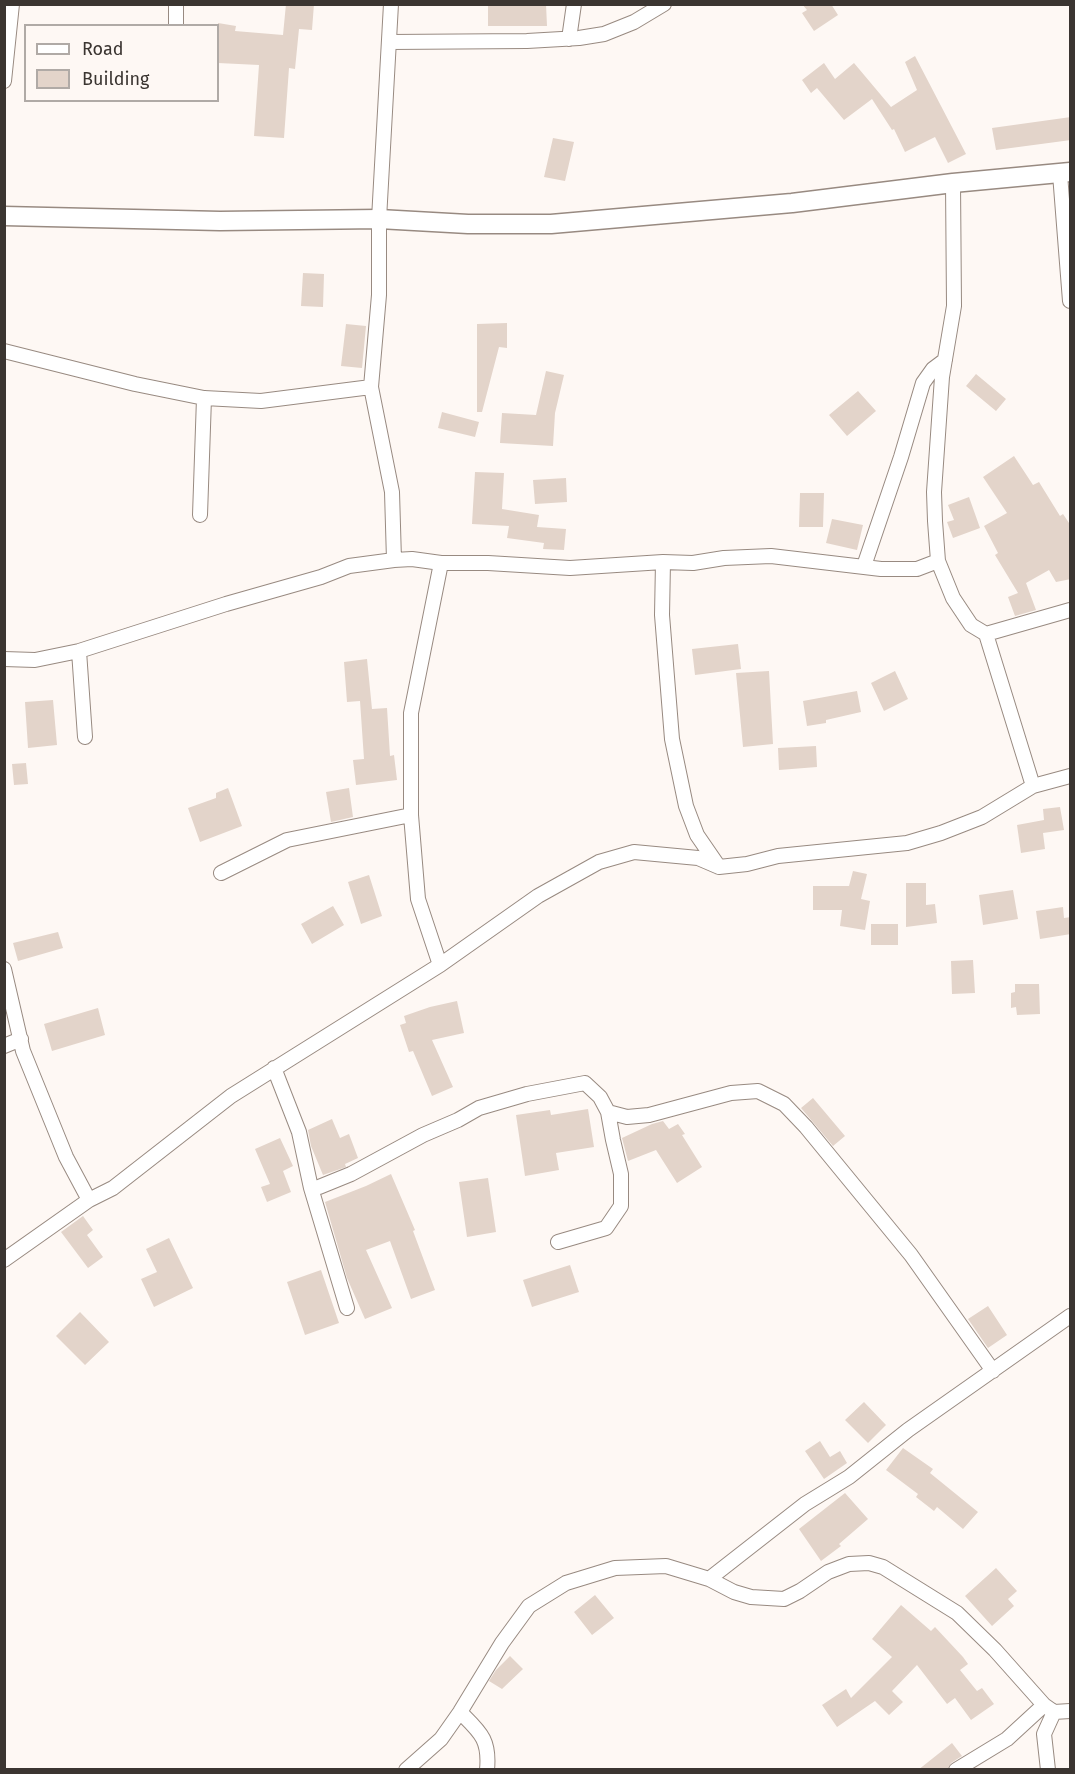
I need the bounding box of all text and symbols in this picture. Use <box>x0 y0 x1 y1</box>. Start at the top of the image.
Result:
legend <box>24 24 219 102</box>
text: Road <box>82 38 124 60</box>
text: Building <box>82 68 149 90</box>

